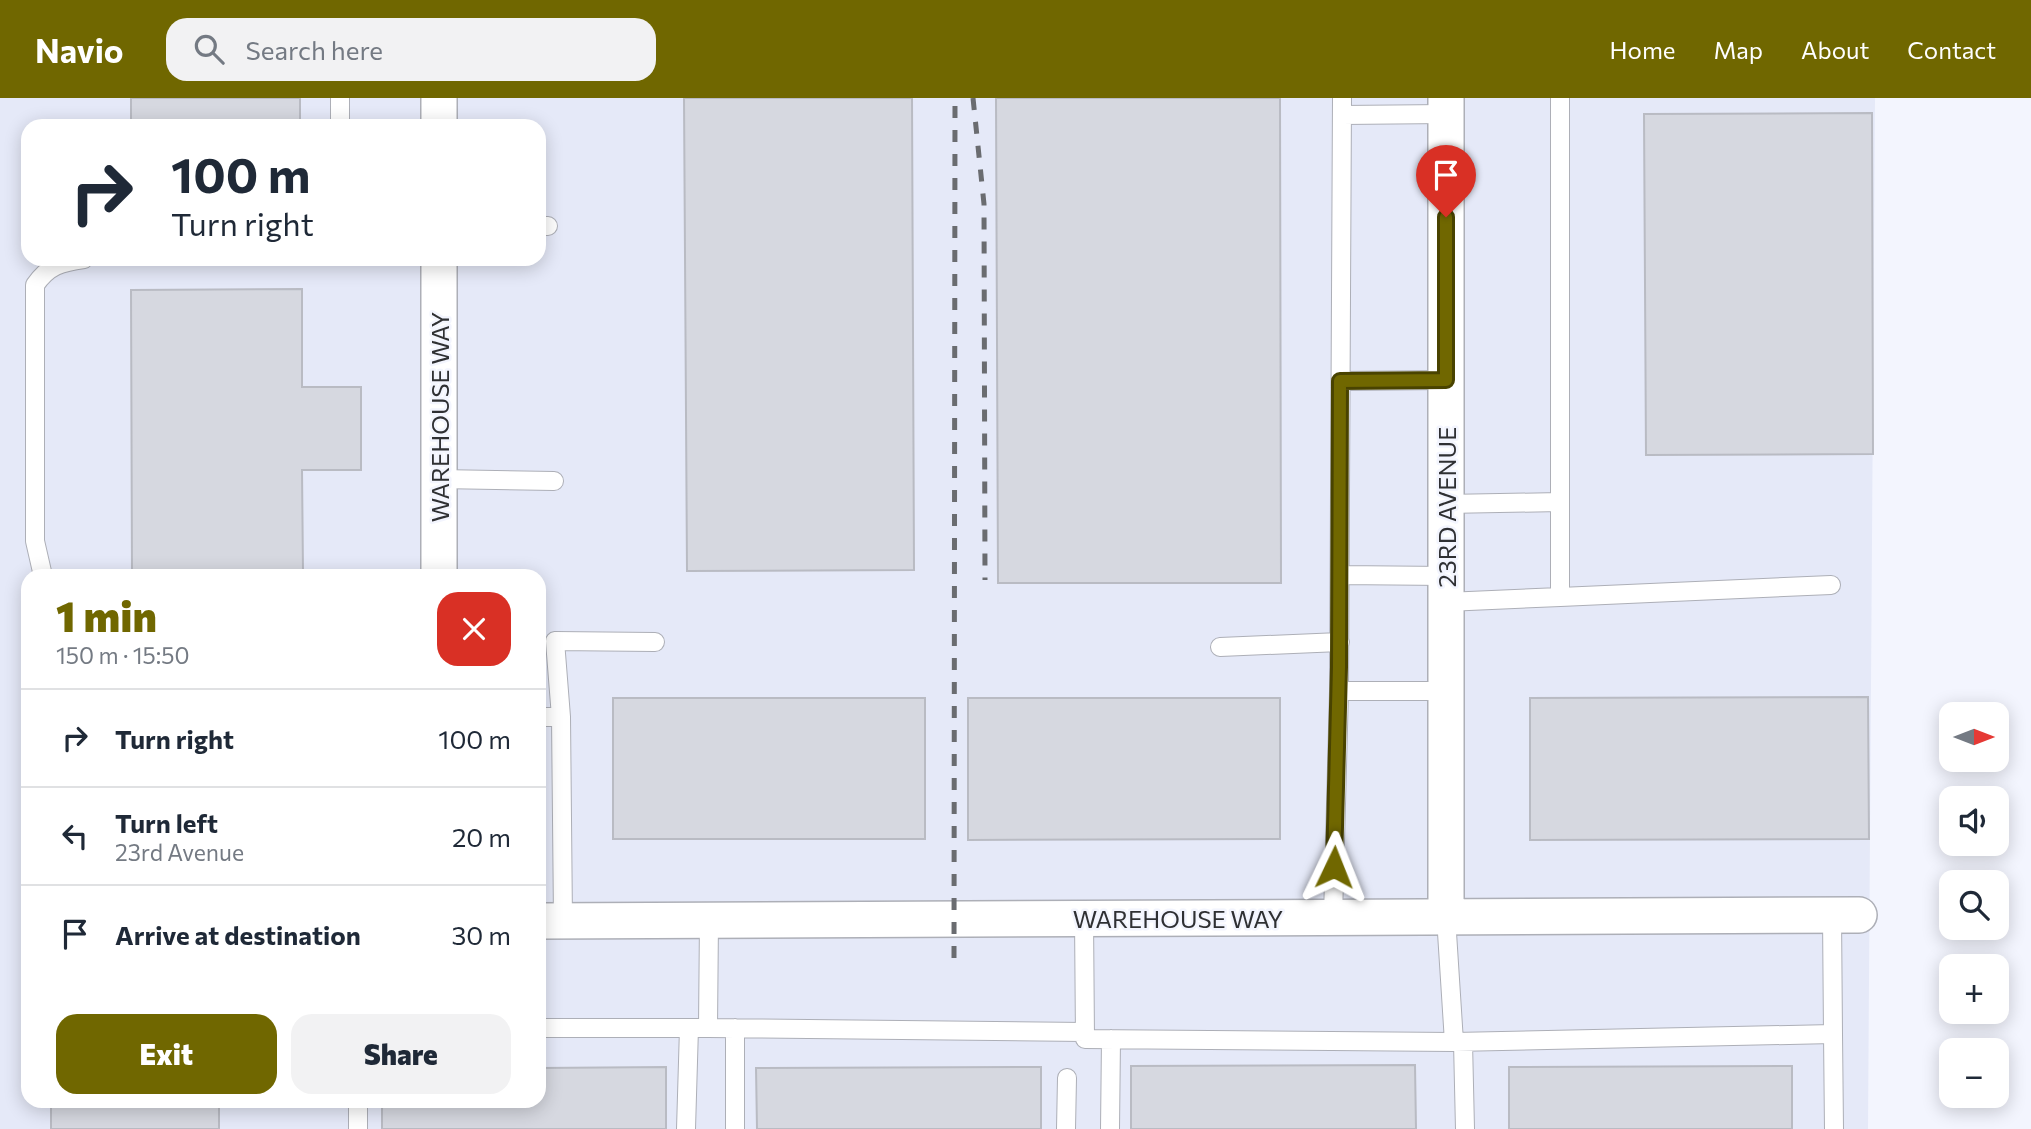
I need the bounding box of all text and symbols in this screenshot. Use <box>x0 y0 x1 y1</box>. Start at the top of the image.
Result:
search box <box>166 18 656 81</box>
text: Navio <box>35 29 124 70</box>
icon: search <box>190 30 228 68</box>
text: Search here <box>246 34 383 65</box>
text: Home <box>1610 35 1676 64</box>
text: Map <box>1714 35 1763 64</box>
text: About <box>1801 35 1869 64</box>
text: Contact <box>1907 35 1996 64</box>
text: 100 m <box>171 143 310 203</box>
pin <box>1416 145 1476 217</box>
icon: right <box>56 147 147 238</box>
icon: arrive <box>1427 156 1465 194</box>
text: Turn right <box>171 203 314 243</box>
street label: WAREHOUSE WAY <box>425 311 454 522</box>
street label: 23RD AVENUE <box>1432 427 1461 587</box>
text: 1 min <box>56 589 157 641</box>
button: close <box>437 592 511 666</box>
text: 150 m · 15:50 <box>56 641 189 669</box>
north arrow <box>1939 702 2009 772</box>
map controls <box>1939 702 2009 1108</box>
icon: right <box>56 719 94 757</box>
text: Turn right <box>115 723 234 754</box>
text: 100 m <box>438 723 511 754</box>
button: sound <box>1939 786 2009 856</box>
text: Turn left <box>115 807 218 838</box>
icon: left <box>56 817 94 855</box>
text: 20 m <box>452 821 511 852</box>
position arrow <box>1297 830 1371 904</box>
text: 23rd Avenue <box>115 838 244 866</box>
button: search <box>1939 870 2009 940</box>
street label: WAREHOUSE WAY <box>1073 904 1284 933</box>
icon: arrive <box>56 915 94 953</box>
text: Arrive at destination <box>115 919 361 950</box>
text: 30 m <box>452 919 511 950</box>
button: + <box>1939 954 2009 1024</box>
button: Exit <box>56 1014 277 1094</box>
button: Share <box>291 1014 511 1094</box>
button: − <box>1939 1038 2009 1108</box>

